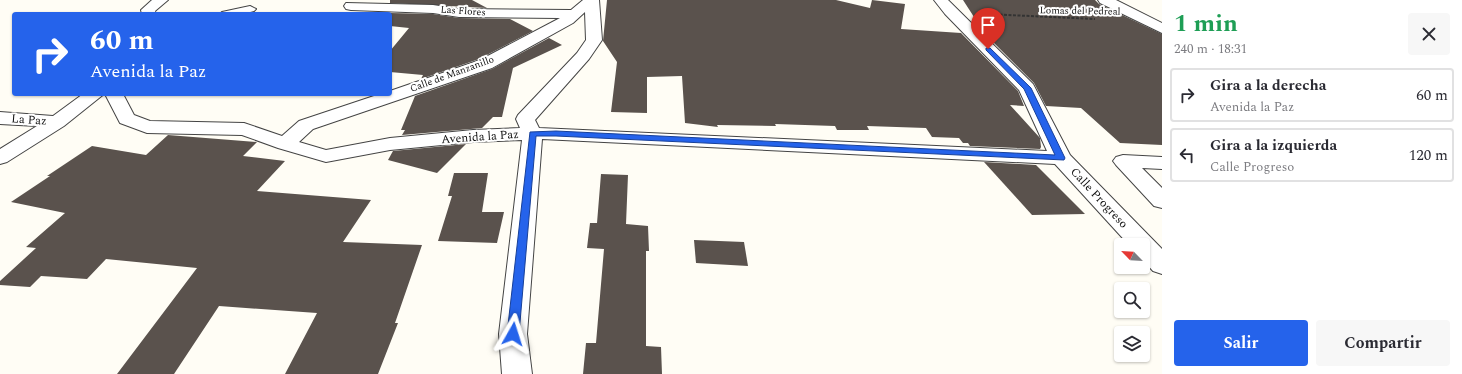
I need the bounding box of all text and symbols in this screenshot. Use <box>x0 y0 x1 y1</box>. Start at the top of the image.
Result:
street label: Las Flores <box>440 1 486 21</box>
street label: Lomas del Pedreal <box>1039 2 1121 20</box>
text: 1 min <box>1174 6 1238 42</box>
pin <box>971 8 1005 49</box>
button: close <box>1408 13 1450 55</box>
icon: arrive <box>977 14 999 36</box>
text: 60 m <box>90 19 154 62</box>
icon: right <box>24 28 76 80</box>
text: 240 m · 18:31 <box>1174 39 1247 59</box>
street label: Calle de Manzanillo <box>408 51 496 97</box>
text: Avenida la Paz <box>90 58 207 85</box>
text: Gira a la derecha <box>1210 74 1326 97</box>
icon: right <box>1176 84 1198 106</box>
text: 60 m <box>1416 84 1448 107</box>
text: Avenida la Paz <box>1210 97 1294 117</box>
street label: La Paz <box>11 109 47 131</box>
street label: Avenida la Paz <box>441 125 519 149</box>
text: Gira a la izquierda <box>1210 134 1337 157</box>
icon: left <box>1176 144 1198 166</box>
text: 120 m <box>1409 144 1448 167</box>
text: Calle Progreso <box>1210 157 1294 177</box>
street label: Calle Progreso <box>1066 163 1132 233</box>
north arrow <box>1114 238 1150 274</box>
map controls <box>1114 238 1150 362</box>
button: search <box>1114 282 1150 318</box>
position arrow <box>492 313 534 355</box>
button: Salir <box>1174 320 1308 366</box>
button: Compartir <box>1316 320 1450 366</box>
button: layers <box>1114 326 1150 362</box>

